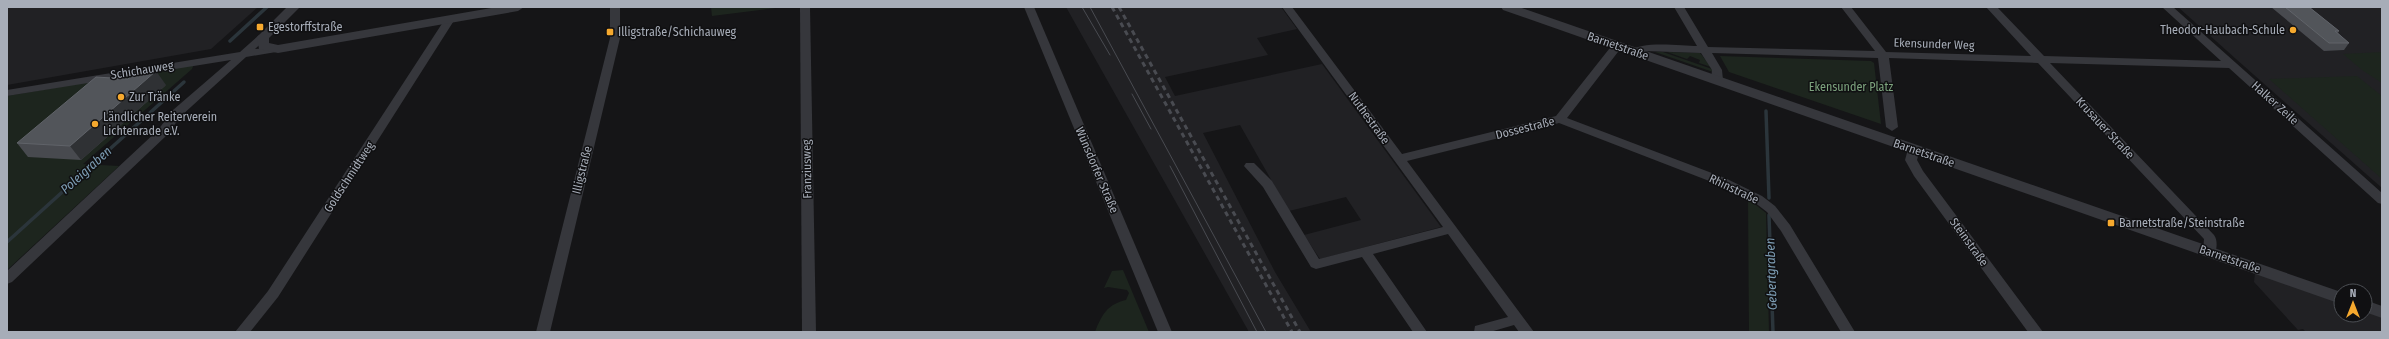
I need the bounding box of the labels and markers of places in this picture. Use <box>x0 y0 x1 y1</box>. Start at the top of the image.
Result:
place label: Egestorffstraße <box>268 20 343 34</box>
marker: Egestorffstraße <box>255 22 265 32</box>
place label: Theodor-Haubach-Schule <box>2160 23 2285 37</box>
place label: Illigstraße/Schichauweg <box>618 25 737 39</box>
marker: Theodor-Haubach-Schule <box>2288 25 2298 35</box>
marker: Illigstraße/Schichauweg <box>605 27 615 37</box>
place label: Zur Tränke <box>129 90 180 104</box>
marker: Zur Tränke <box>116 92 126 102</box>
place label: Ländlicher Reiterverein Lichtenrade e.V. <box>103 110 217 138</box>
marker: Ländlicher Reiterverein Lichtenrade e.V. <box>90 119 100 129</box>
place label: Barnetstraße/Steinstraße <box>2119 216 2245 230</box>
marker: Barnetstraße/Steinstraße <box>2106 218 2116 228</box>

